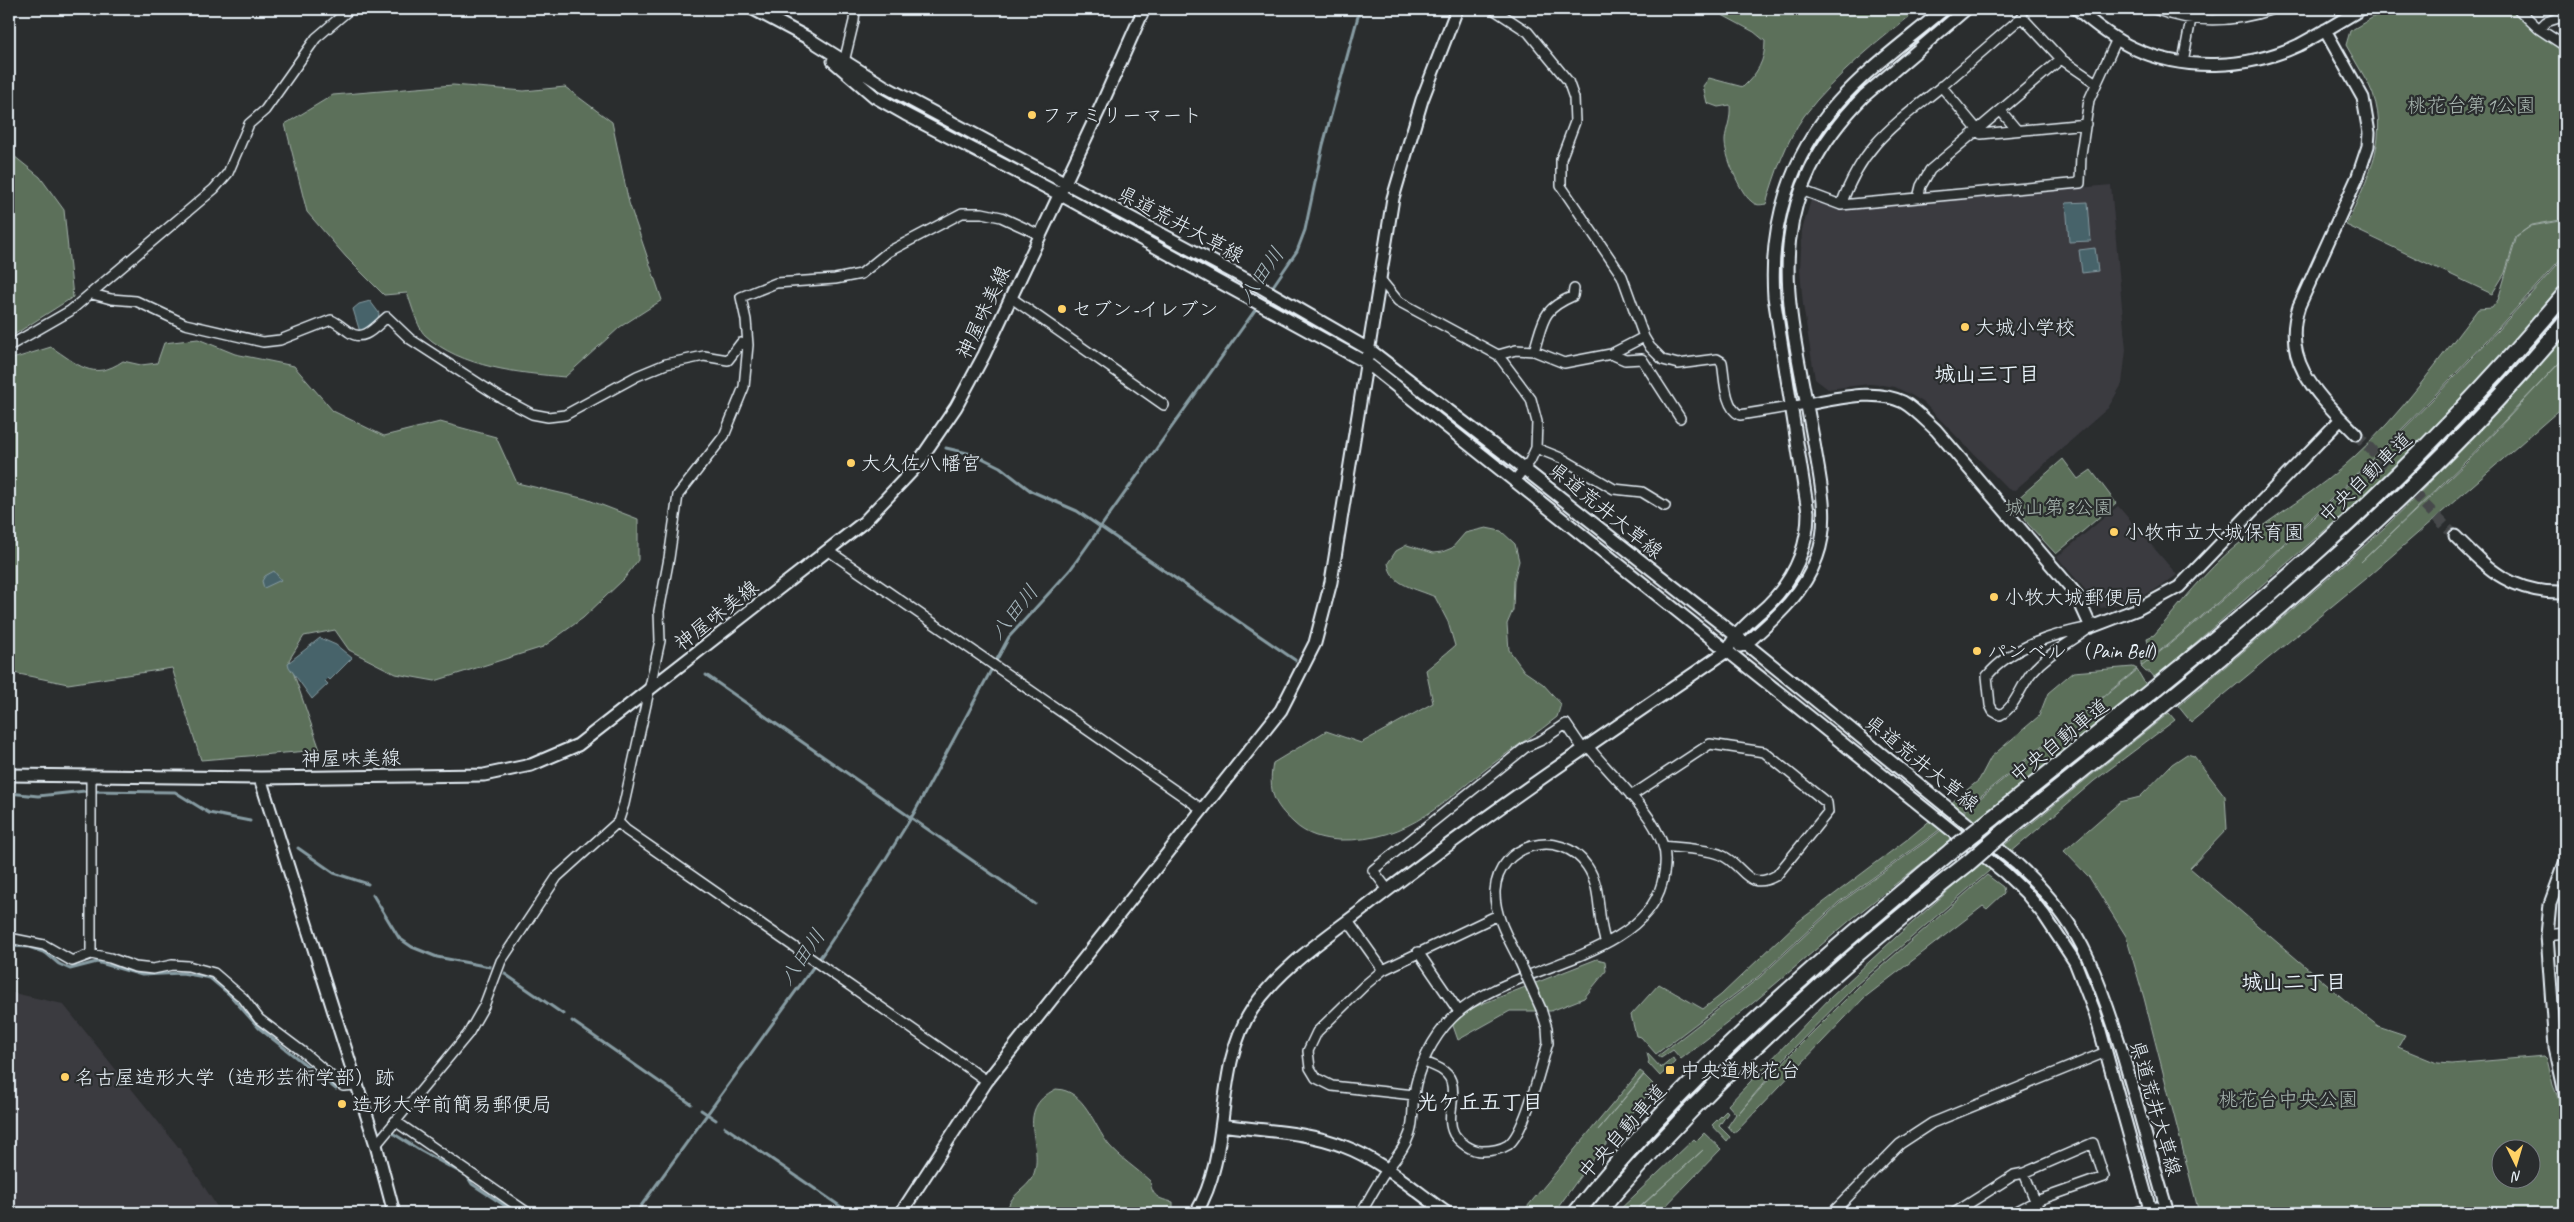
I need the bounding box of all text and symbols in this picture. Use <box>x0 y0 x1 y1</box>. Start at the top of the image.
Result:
park label: 桃花台第1公園 <box>2407 93 2536 118</box>
place label: ファミリーマート <box>1042 103 1202 128</box>
marker: ファミリーマート <box>1026 109 1038 121</box>
street label: 県道荒井大草線 <box>1113 181 1248 268</box>
water label: 八田川 <box>1232 242 1290 308</box>
street label: 神屋味美線 <box>951 262 1016 363</box>
place label: セブン-イレブン <box>1072 297 1219 322</box>
marker: セブン-イレブン <box>1056 303 1068 315</box>
place label: 大城小学校 <box>1975 315 2075 340</box>
marker: 大城小学校 <box>1959 321 1971 333</box>
district label: 城山三丁目 <box>1935 361 2040 387</box>
street label: 中央自動車道 <box>2314 427 2417 528</box>
place label: 大久佐八幡宮 <box>861 451 981 476</box>
marker: 大久佐八幡宮 <box>845 457 857 469</box>
street label: 県道荒井大草線 <box>1543 457 1668 564</box>
park label: 城山第3公園 <box>2005 495 2114 520</box>
place label: 小牧市立大城保育園 <box>2124 520 2304 545</box>
marker: 小牧市立大城保育園 <box>2108 526 2120 538</box>
street label: 神屋味美線 <box>669 575 763 656</box>
water label: 八田川 <box>984 579 1044 645</box>
place label: 小牧大城郵便局 <box>2004 585 2144 610</box>
marker: 小牧大城郵便局 <box>1988 591 2000 603</box>
place label: パンベル （Pain Bell） <box>1987 639 2170 664</box>
marker: パンベル （Pain Bell） <box>1971 645 1983 657</box>
street label: 中央自動車道 <box>2005 693 2114 788</box>
street label: 県道荒井大草線 <box>1859 710 1984 817</box>
street label: 神屋味美線 <box>301 745 401 772</box>
water label: 八田川 <box>773 924 831 990</box>
district label: 城山二丁目 <box>2242 969 2347 995</box>
street label: 県道荒井大草線 <box>2124 1037 2187 1179</box>
place label: 中央道桃花台 <box>1680 1058 1800 1083</box>
marker: 中央道桃花台 <box>1664 1064 1676 1076</box>
place label: 名古屋造形大学（造形芸術学部）跡 <box>75 1065 395 1090</box>
marker: 名古屋造形大学（造形芸術学部）跡 <box>59 1071 71 1083</box>
street label: 中央自動車道 <box>1573 1078 1672 1184</box>
park label: 桃花台中央公園 <box>2218 1087 2358 1112</box>
district label: 光ケ丘五丁目 <box>1417 1089 1543 1115</box>
place label: 造形大学前簡易郵便局 <box>352 1092 552 1117</box>
marker: 造形大学前簡易郵便局 <box>336 1098 348 1110</box>
north arrow <box>2492 1140 2542 1190</box>
text: N <box>2510 1168 2522 1186</box>

